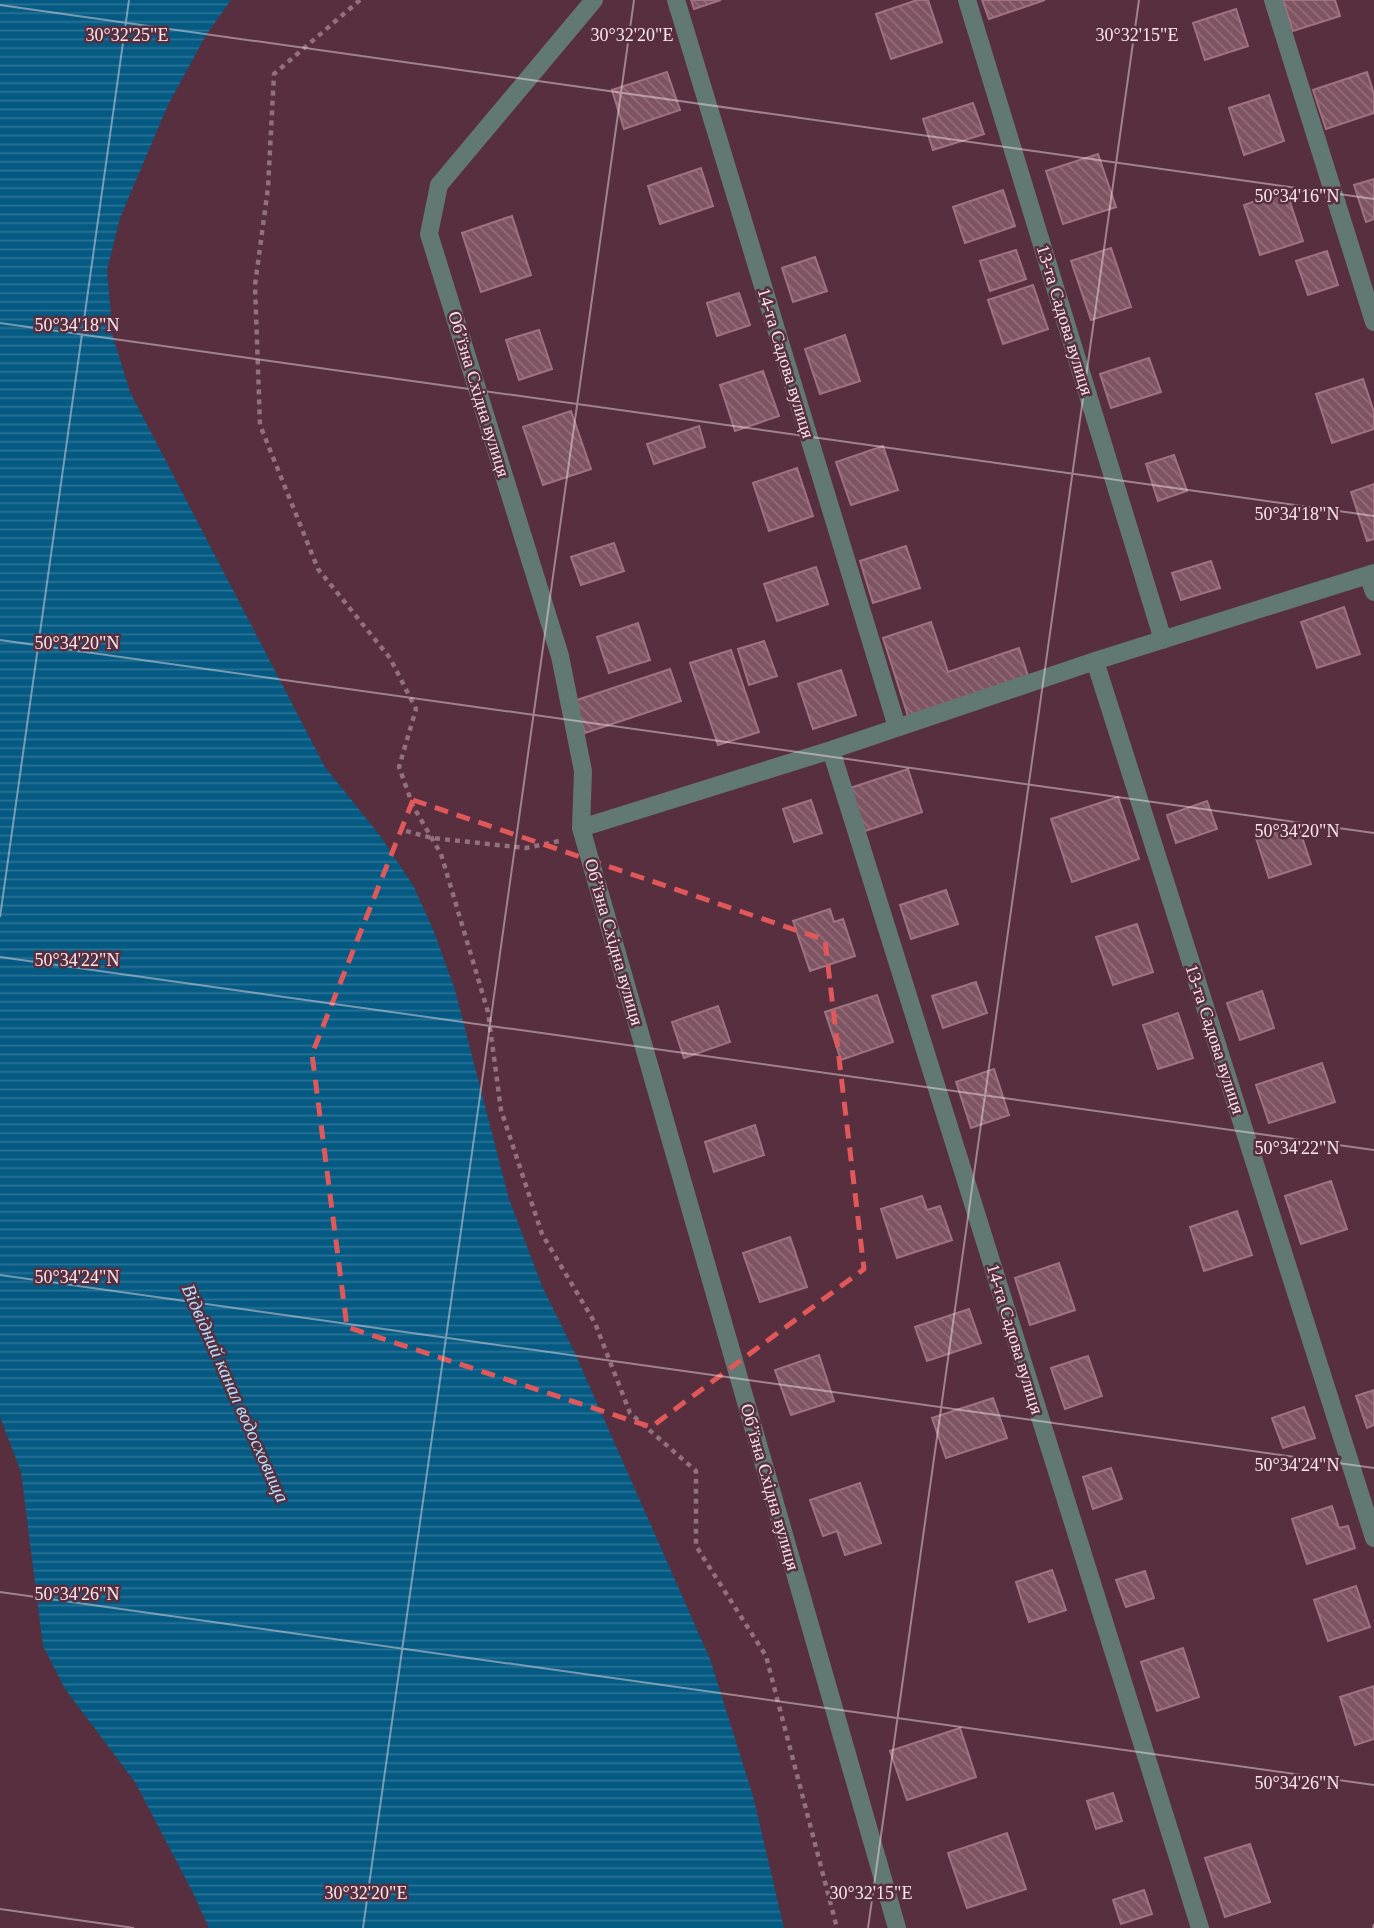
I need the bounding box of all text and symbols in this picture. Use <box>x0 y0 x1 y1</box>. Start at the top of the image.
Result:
text: 30°32'25"E <box>86 25 168 45</box>
text: 30°32'20"E <box>591 25 673 45</box>
text: 30°32'15"E <box>1096 25 1178 45</box>
text: 50°34'16"N <box>1255 186 1339 206</box>
street label: 13-та Садова вулиця <box>1033 242 1097 398</box>
street label: 14-та Садова вулиця <box>754 285 818 441</box>
street label: Обʼїзна Східна вулиця <box>444 309 514 479</box>
text: 50°34'18"N <box>35 315 119 335</box>
text: 50°34'18"N <box>1255 504 1339 524</box>
text: 50°34'20"N <box>35 633 119 653</box>
text: 50°34'20"N <box>1255 821 1339 841</box>
street label: Обʼїзна Східна вулиця <box>581 856 647 1028</box>
text: 50°34'22"N <box>35 950 119 970</box>
street label: 13-та Садова вулиця <box>1181 962 1249 1116</box>
text: 50°34'22"N <box>1255 1138 1339 1158</box>
street label: 14-та Садова вулиця <box>983 1261 1047 1417</box>
text: 50°34'24"N <box>35 1267 119 1287</box>
water label: Відвідний канал водосховища <box>178 1281 293 1506</box>
street label: Обʼїзна Східна вулиця <box>737 1401 803 1573</box>
text: 50°34'24"N <box>1255 1455 1339 1475</box>
text: 50°34'26"N <box>35 1584 119 1604</box>
text: 50°34'26"N <box>1255 1773 1339 1793</box>
text: 30°32'20"E <box>325 1883 407 1903</box>
text: 30°32'15"E <box>830 1883 912 1903</box>

